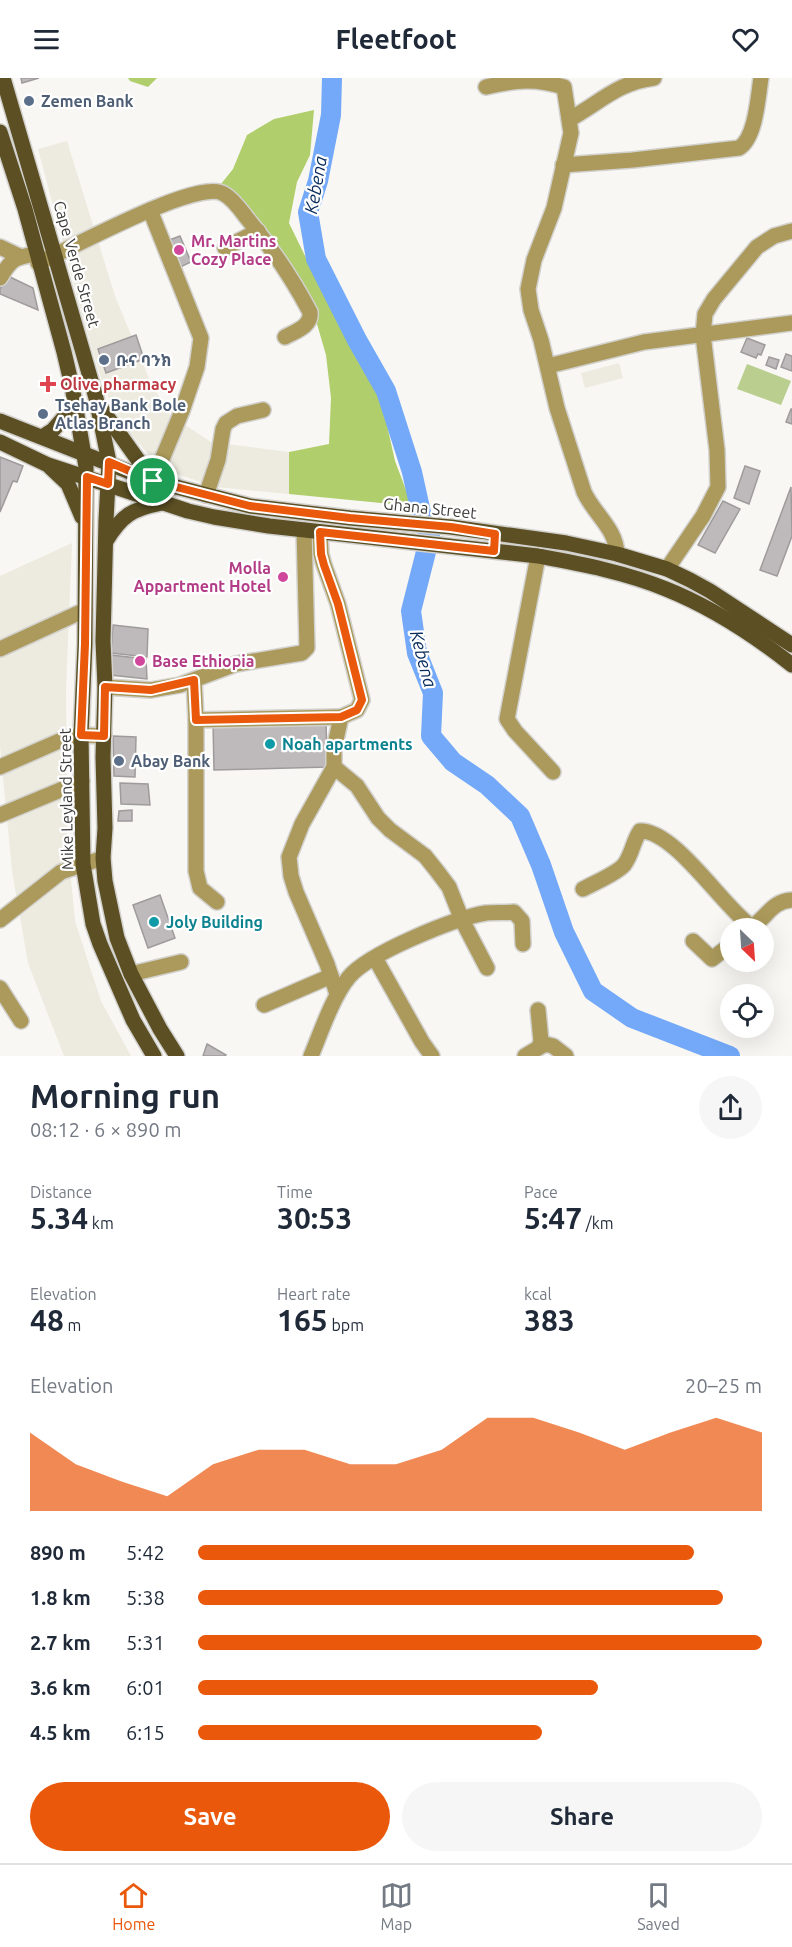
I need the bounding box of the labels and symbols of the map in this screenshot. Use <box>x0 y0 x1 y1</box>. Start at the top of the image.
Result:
place label: Zemen Bank <box>41 92 133 110</box>
marker: Zemen Bank <box>22 94 36 108</box>
water label: Kebena <box>300 154 330 215</box>
street label: Cape Verde Street <box>50 199 104 330</box>
place label: Mr. Martins Cozy Place <box>191 232 276 268</box>
marker: Mr. Martins Cozy Place <box>172 243 186 257</box>
place label: ቡና ባንክ <box>116 351 171 369</box>
marker: ቡና ባንክ <box>97 353 111 367</box>
place label: Olive pharmacy <box>60 375 177 393</box>
marker: Olive pharmacy <box>41 377 55 391</box>
place label: Tsehay Bank Bole Atlas Branch <box>55 396 186 432</box>
marker: Tsehay Bank Bole Atlas Branch <box>36 407 50 421</box>
pin <box>127 455 178 506</box>
street label: Ghana Street <box>382 494 478 522</box>
place label: Molla Appartment Hotel <box>133 559 271 595</box>
marker: Molla Appartment Hotel <box>276 570 290 584</box>
water label: Kebena <box>407 628 441 690</box>
place label: Base Ethiopia <box>152 652 254 670</box>
marker: Base Ethiopia <box>133 654 147 668</box>
street label: Mike Leyland Street <box>56 727 76 870</box>
place label: Noah apartments <box>282 735 413 753</box>
marker: Noah apartments <box>263 737 277 751</box>
place label: Abay Bank <box>131 752 210 770</box>
marker: Abay Bank <box>112 754 126 768</box>
place label: Joly Building <box>166 913 263 931</box>
marker: Joly Building <box>147 915 161 929</box>
north arrow <box>720 918 774 972</box>

